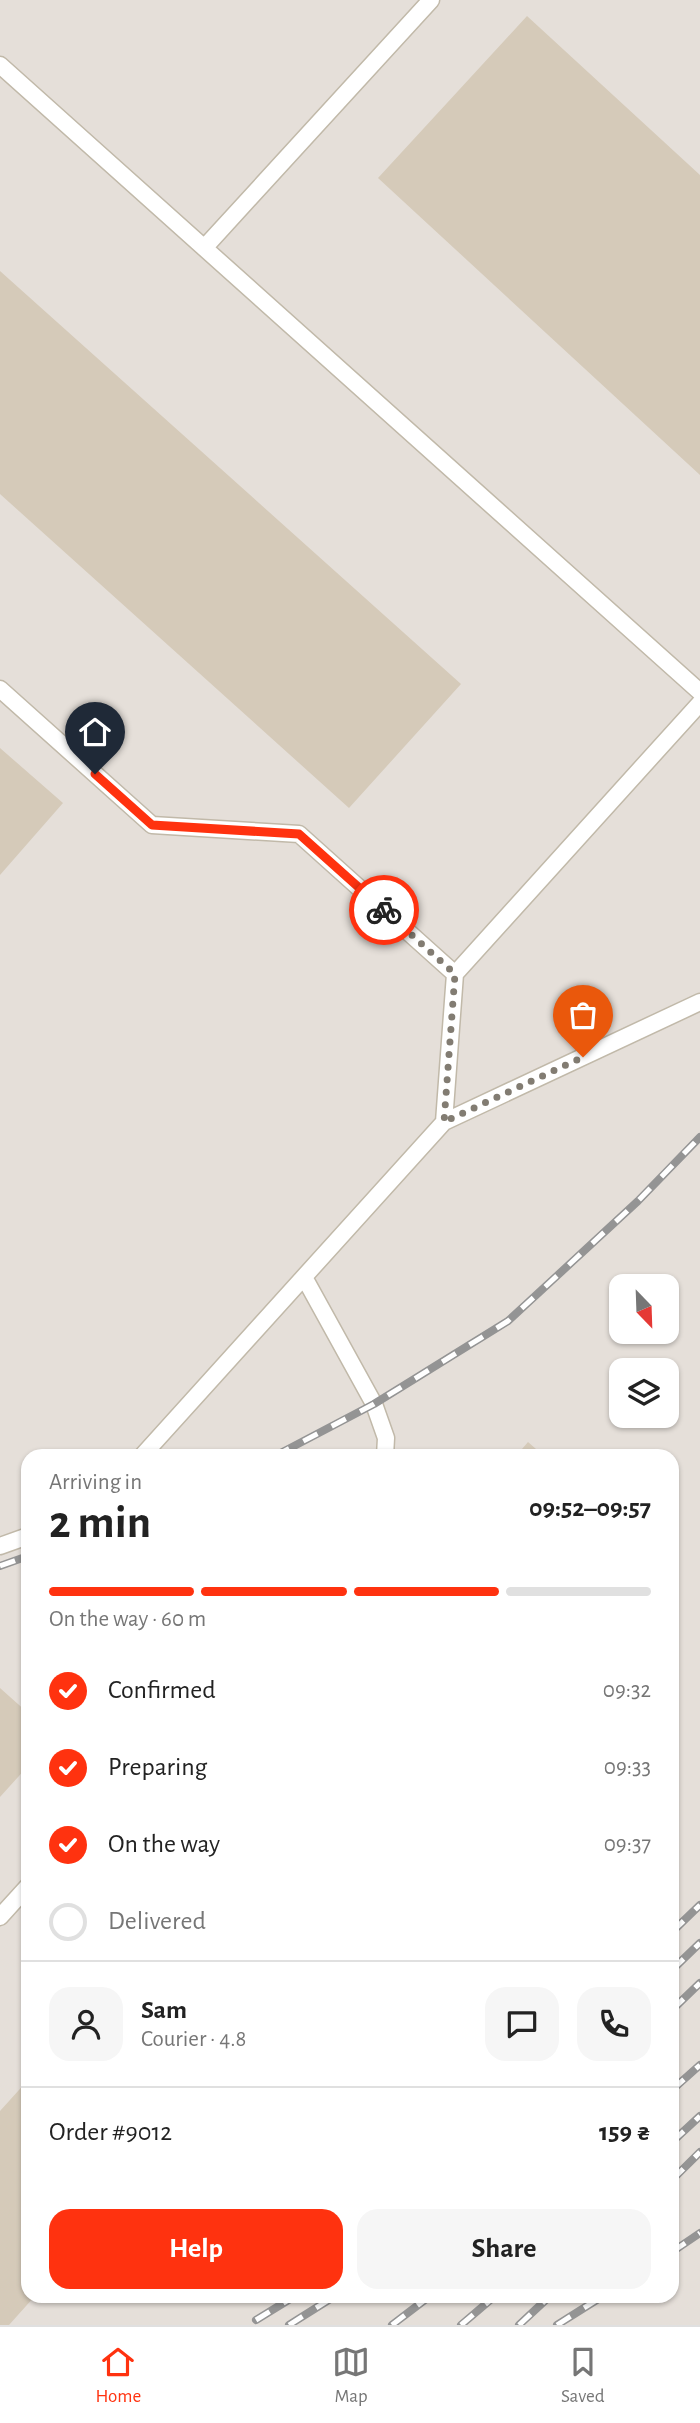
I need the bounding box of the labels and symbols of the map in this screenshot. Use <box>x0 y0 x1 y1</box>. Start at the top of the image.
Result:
pin <box>65 702 125 774</box>
courier <box>349 875 419 945</box>
pin <box>553 985 613 1057</box>
north arrow <box>609 1274 679 1344</box>

